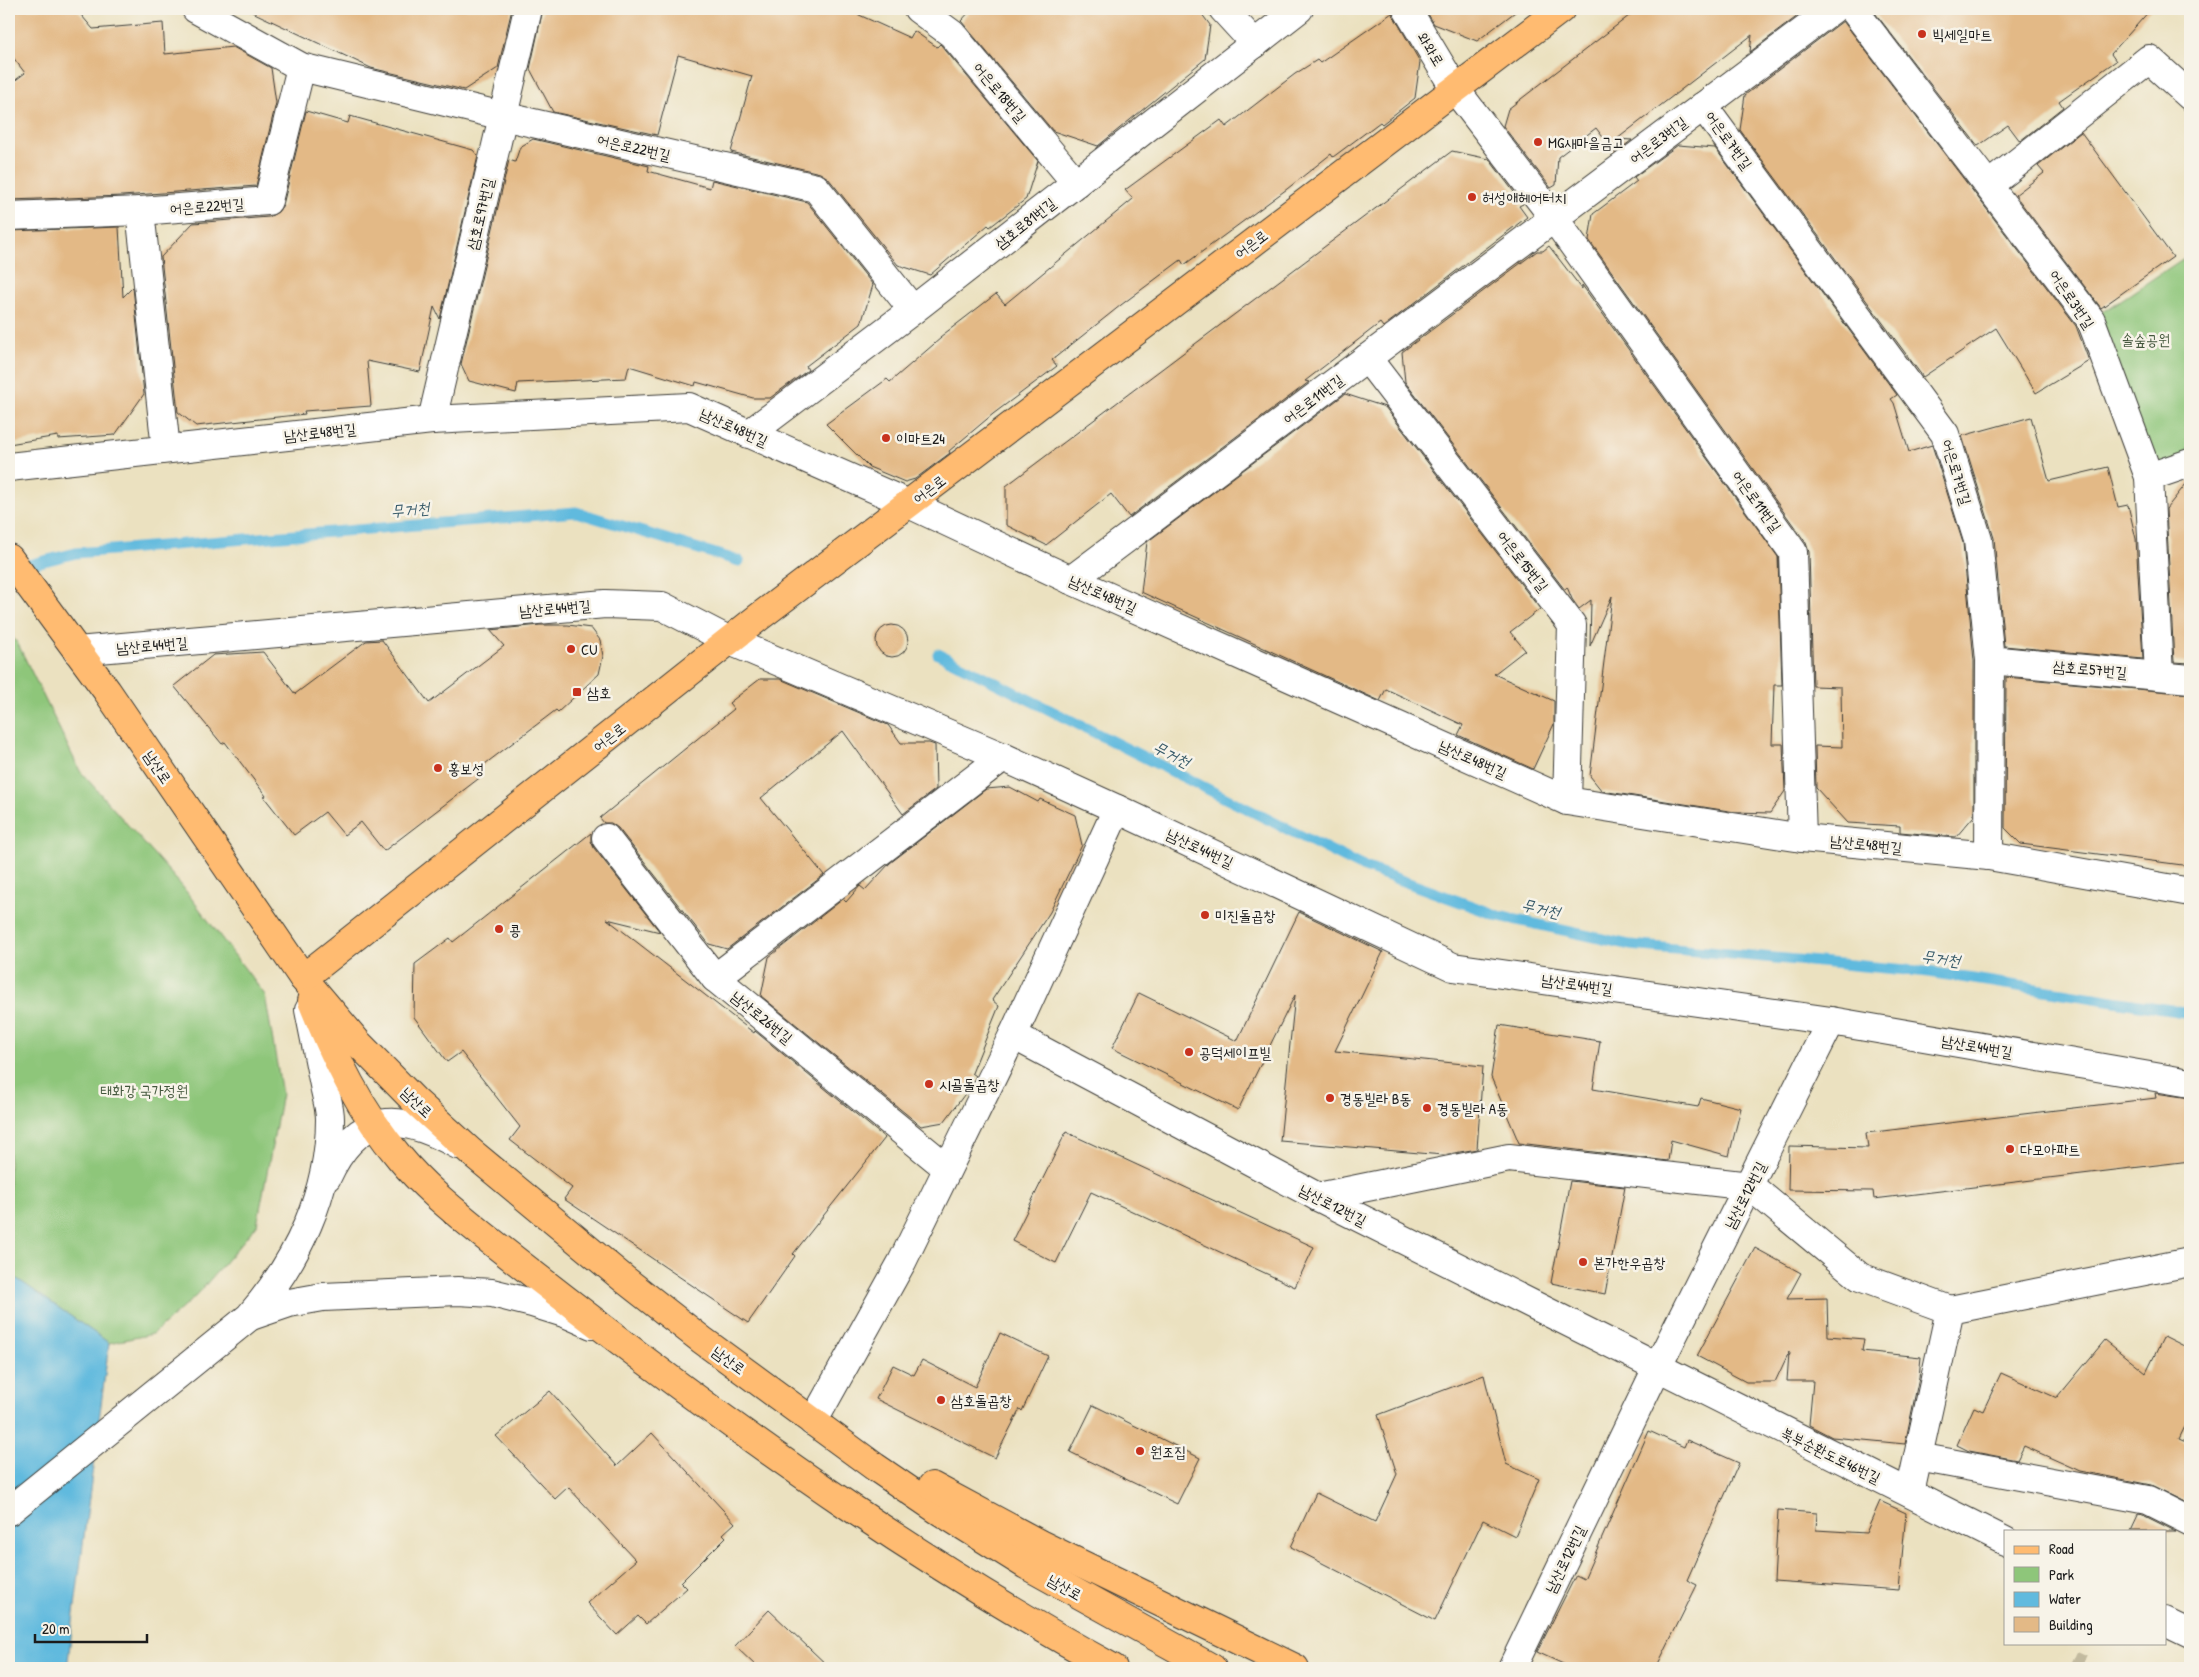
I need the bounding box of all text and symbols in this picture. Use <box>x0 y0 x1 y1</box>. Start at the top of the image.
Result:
place label: 빅세일마트 <box>1932 24 1992 45</box>
street label: 와와로 <box>1413 28 1449 70</box>
marker: 빅세일마트 <box>1916 28 1928 40</box>
street label: 어은로18번길 <box>969 58 1031 126</box>
street label: 어은로7번길 <box>1701 106 1757 174</box>
street label: 어은로3번길 <box>1625 111 1691 169</box>
street label: 어은로22번길 <box>595 128 673 166</box>
place label: MG새마을금고 <box>1548 132 1624 153</box>
marker: MG새마을금고 <box>1532 136 1544 148</box>
street label: 삼호로97번길 <box>462 176 498 252</box>
place label: 허성애헤어터치 <box>1482 187 1567 208</box>
marker: 허성애헤어터치 <box>1466 191 1478 203</box>
street label: 삼호로81번길 <box>990 192 1060 254</box>
street label: 어은로22번길 <box>169 193 245 219</box>
street label: 어은로 <box>1230 225 1272 263</box>
street label: 어은로3번길 <box>2045 265 2099 333</box>
park label: 솔숲공원 <box>2122 329 2170 350</box>
street label: 어은로11번길 <box>1278 369 1348 429</box>
street label: 남산로48번길 <box>697 403 771 451</box>
street label: 남산로48번길 <box>283 418 357 446</box>
place label: 이마트24 <box>896 428 945 449</box>
marker: 이마트24 <box>880 432 892 444</box>
street label: 어은로7번길 <box>1937 437 1977 507</box>
street label: 어은로11번길 <box>1728 466 1786 536</box>
street label: 어은로 <box>908 470 950 508</box>
water label: 무거천 <box>390 496 432 522</box>
street label: 어은로15번길 <box>1493 526 1553 596</box>
street label: 남산로48번길 <box>1066 570 1140 618</box>
street label: 남산로44번길 <box>518 594 592 622</box>
street label: 남산로44번길 <box>115 631 189 659</box>
place label: CU <box>581 639 597 660</box>
marker: CU <box>565 643 577 655</box>
street label: 삼호로57번길 <box>2052 655 2128 683</box>
place label: 삼호 <box>587 682 611 703</box>
marker: 삼호 <box>571 686 583 698</box>
street label: 어은로 <box>588 718 630 756</box>
water label: 무거천 <box>1150 735 1196 774</box>
street label: 남산로48번길 <box>1436 735 1510 783</box>
street label: 남산로 <box>139 746 177 788</box>
place label: 홍보성 <box>448 758 484 779</box>
marker: 홍보성 <box>432 762 444 774</box>
street label: 남산로44번길 <box>1163 823 1237 873</box>
street label: 남산로48번길 <box>1829 830 1903 858</box>
water label: 무거천 <box>1520 893 1564 924</box>
place label: 미진돌곱창 <box>1215 905 1275 926</box>
marker: 미진돌곱창 <box>1199 909 1211 921</box>
place label: 콩 <box>509 919 521 940</box>
marker: 콩 <box>493 923 505 935</box>
water label: 무거천 <box>1920 944 1964 972</box>
street label: 남산로44번길 <box>1540 969 1614 999</box>
street label: 남산로26번길 <box>727 986 797 1048</box>
street label: 남산로44번길 <box>1940 1029 2014 1063</box>
place label: 공덕세이프빌 <box>1199 1042 1271 1063</box>
marker: 공덕세이프빌 <box>1183 1046 1195 1058</box>
place label: 시골돌곱창 <box>939 1074 999 1095</box>
marker: 시골돌곱창 <box>923 1078 935 1090</box>
park label: 태화강 국가정원 <box>100 1080 188 1101</box>
street label: 남산로 <box>397 1082 437 1122</box>
place label: 경동빌라 B동 <box>1340 1088 1411 1109</box>
marker: 경동빌라 B동 <box>1324 1092 1336 1104</box>
place label: 경동빌라 A동 <box>1437 1098 1508 1119</box>
marker: 경동빌라 A동 <box>1421 1102 1433 1114</box>
place label: 다모아파트 <box>2020 1139 2080 1160</box>
marker: 다모아파트 <box>2004 1143 2016 1155</box>
street label: 남산로12번길 <box>1719 1158 1771 1232</box>
street label: 남산로12번길 <box>1296 1179 1370 1231</box>
place label: 본가한우곱창 <box>1593 1252 1665 1273</box>
marker: 본가한우곱창 <box>1577 1256 1589 1268</box>
street label: 남산로 <box>708 1341 750 1379</box>
place label: 삼호돌곱창 <box>951 1390 1011 1411</box>
marker: 삼호돌곱창 <box>935 1394 947 1406</box>
street label: 북부순환도로46번길 <box>1778 1422 1884 1488</box>
place label: 원조집 <box>1150 1441 1186 1462</box>
marker: 원조집 <box>1134 1445 1146 1457</box>
street label: 남산로12번길 <box>1540 1522 1590 1596</box>
legend <box>2004 1530 2166 1644</box>
text: Road <box>2049 1538 2074 1559</box>
text: Park <box>2049 1564 2074 1585</box>
street label: 남산로 <box>1044 1569 1086 1605</box>
text: Water <box>2049 1588 2081 1609</box>
scale bar <box>35 1612 148 1644</box>
text: Building <box>2049 1614 2093 1635</box>
text: 20 m <box>42 1618 69 1639</box>

